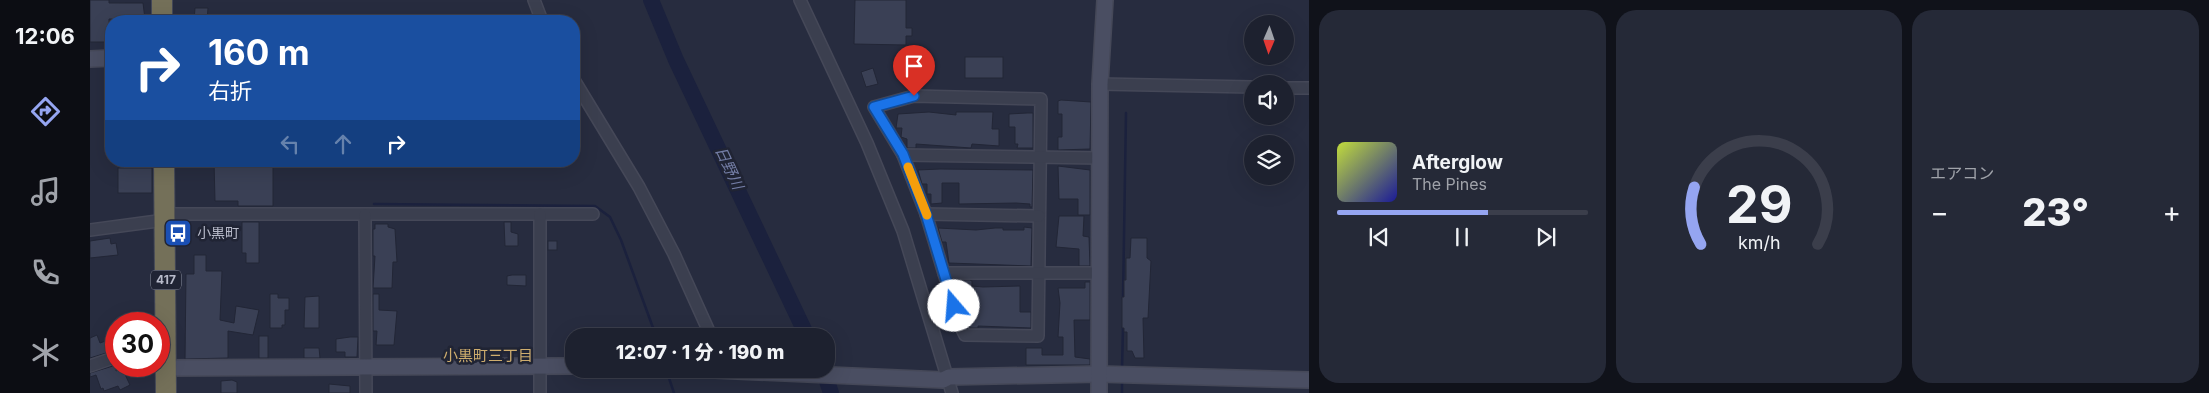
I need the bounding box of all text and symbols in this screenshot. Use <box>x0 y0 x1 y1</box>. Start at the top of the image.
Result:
north arrow <box>1244 15 1294 65</box>
map controls <box>1244 15 1294 185</box>
text: 12:06 <box>15 23 75 49</box>
text: 160 m <box>208 31 310 73</box>
icon: right <box>125 35 190 100</box>
pin <box>893 45 935 96</box>
icon: arrive <box>900 52 928 80</box>
button: sound <box>1244 75 1294 125</box>
text: 右折 <box>208 78 252 104</box>
icon: directions <box>28 94 63 129</box>
icon: left <box>276 130 304 158</box>
icon: ahead <box>329 130 357 158</box>
icon: right <box>382 130 410 158</box>
button: layers <box>1244 135 1294 185</box>
water label: 日野川 <box>711 143 748 194</box>
text: Afterglow <box>1412 151 1503 174</box>
text: エアコン <box>1930 163 1994 183</box>
text: 29 <box>1726 173 1792 236</box>
icon: music <box>28 174 63 209</box>
text: The Pines <box>1412 174 1487 194</box>
text: 23° <box>2022 189 2089 235</box>
text: − <box>1930 195 1949 229</box>
text: + <box>2162 195 2181 229</box>
bus stop icon: 小黒町 <box>163 218 193 248</box>
icon: previous <box>1365 223 1393 251</box>
icon: pause <box>1448 223 1476 251</box>
icon: next <box>1532 223 1560 251</box>
place label: 小黒町 <box>197 224 239 241</box>
text: km/h <box>1738 232 1780 253</box>
icon: phone <box>28 255 63 290</box>
road number: 417 <box>151 270 181 290</box>
position arrow <box>927 279 979 331</box>
speed limit sign: 30 <box>105 312 170 377</box>
icon: climate <box>28 335 63 370</box>
text: 12:07 · 1 分 · 190 m <box>616 341 784 364</box>
district label: 小黒町三丁目 <box>443 346 533 365</box>

